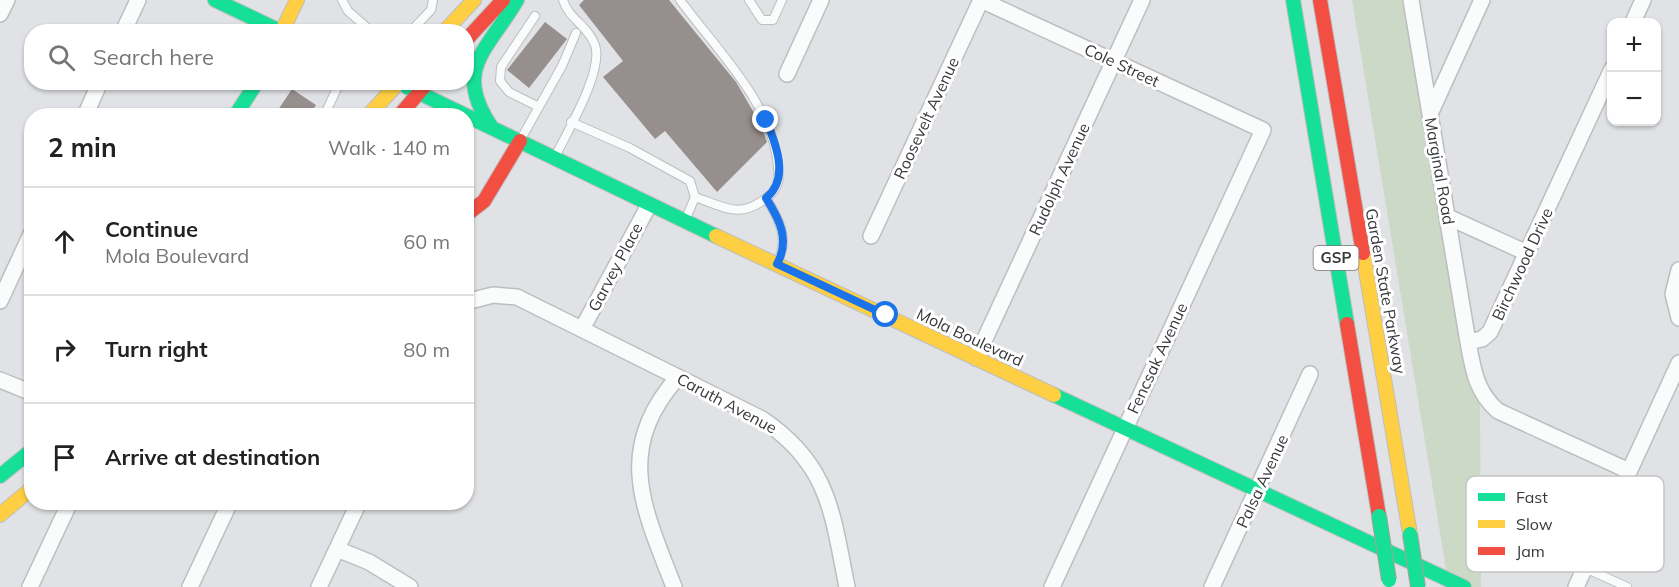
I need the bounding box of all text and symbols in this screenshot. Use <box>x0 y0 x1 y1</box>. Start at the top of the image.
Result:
map controls <box>1607 18 1661 126</box>
button: + <box>1607 18 1661 72</box>
search box <box>24 24 474 90</box>
street label: Cole Street <box>1081 39 1163 91</box>
icon: search <box>45 41 78 74</box>
text: Search here <box>93 43 214 71</box>
street label: Roosevelt Avenue <box>889 54 963 182</box>
button: − <box>1607 72 1661 126</box>
route end <box>752 106 778 132</box>
street label: Marginal Road <box>1421 116 1459 226</box>
street label: Rudolph Avenue <box>1024 120 1094 238</box>
text: 2 min <box>48 131 117 164</box>
text: Walk · 140 m <box>328 135 450 160</box>
street label: Birchwood Drive <box>1487 204 1557 324</box>
street label: Garden State Parkway <box>1362 207 1410 376</box>
text: Continue <box>105 215 198 243</box>
street label: Garvey Place <box>583 219 647 315</box>
icon: ahead <box>48 225 81 258</box>
text: 60 m <box>403 229 450 254</box>
text: Mola Boulevard <box>105 243 249 268</box>
road number: GSP <box>1314 246 1358 270</box>
street label: Fencsak Avenue <box>1123 299 1191 417</box>
route start <box>872 301 898 327</box>
street label: Mola Boulevard <box>913 304 1027 370</box>
icon: right <box>48 333 81 366</box>
text: Turn right <box>105 335 208 363</box>
text: 80 m <box>403 337 450 362</box>
street label: Caruth Avenue <box>674 368 780 438</box>
street label: Palsa Avenue <box>1232 431 1292 531</box>
icon: arrive <box>48 441 81 474</box>
text: Arrive at destination <box>105 443 320 471</box>
legend <box>1466 476 1664 572</box>
text: Fast <box>1516 487 1548 507</box>
text: Slow <box>1516 514 1553 534</box>
text: Jam <box>1516 541 1545 561</box>

